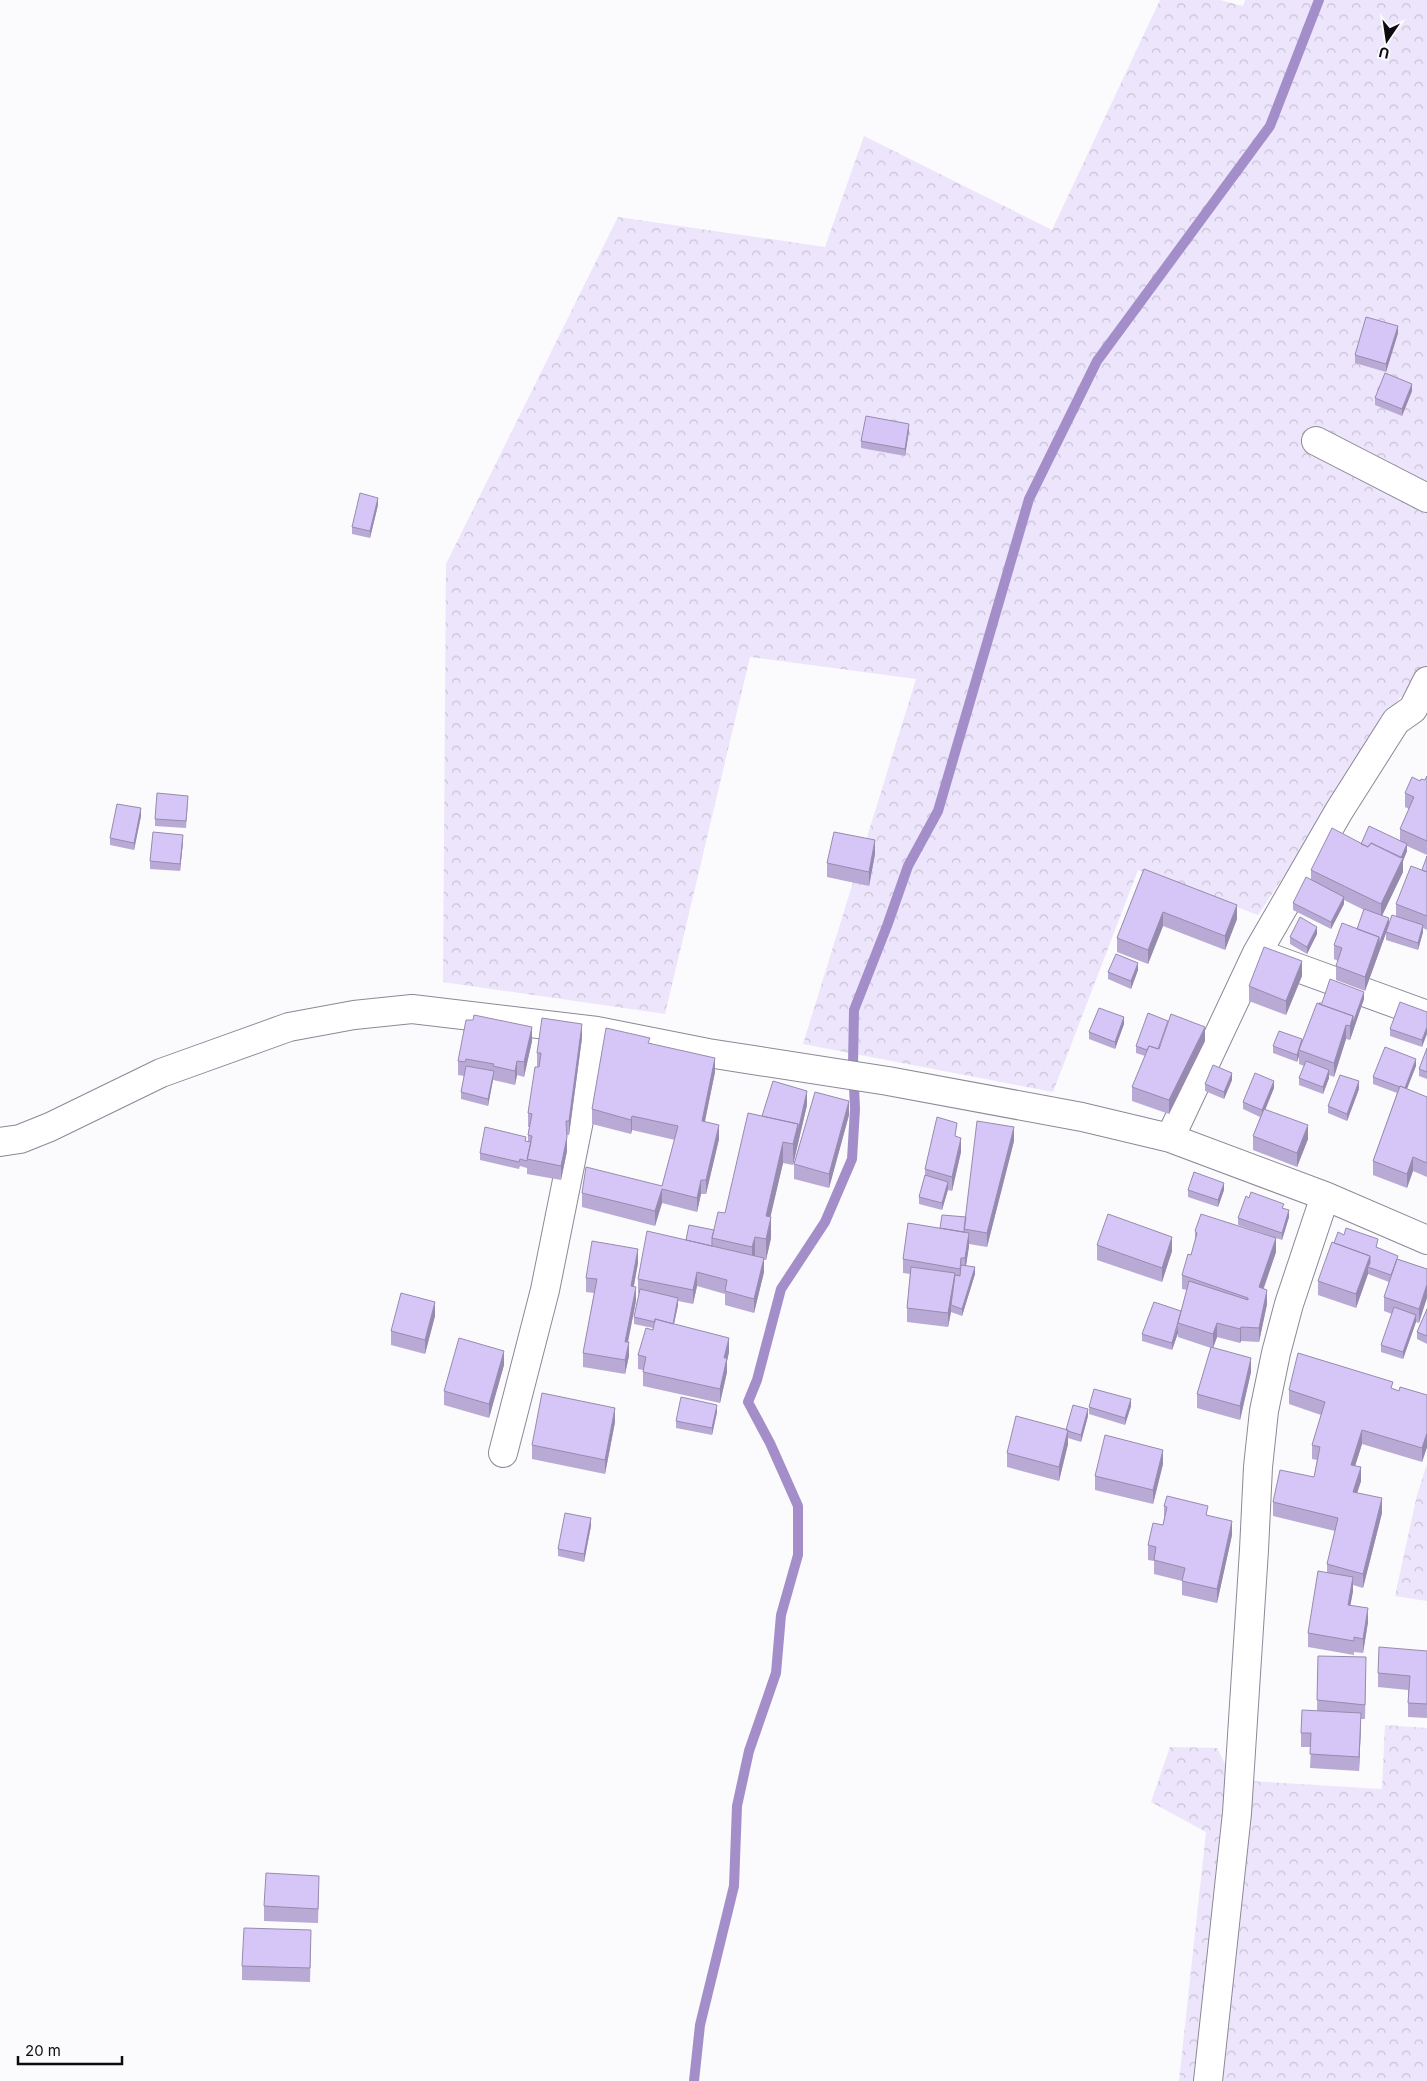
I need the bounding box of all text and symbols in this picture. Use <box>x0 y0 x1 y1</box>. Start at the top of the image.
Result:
north arrow <box>1362 15 1412 65</box>
text: U <box>1377 44 1391 63</box>
scale bar <box>18 2034 121 2066</box>
text: 20 m <box>25 2041 61 2060</box>

